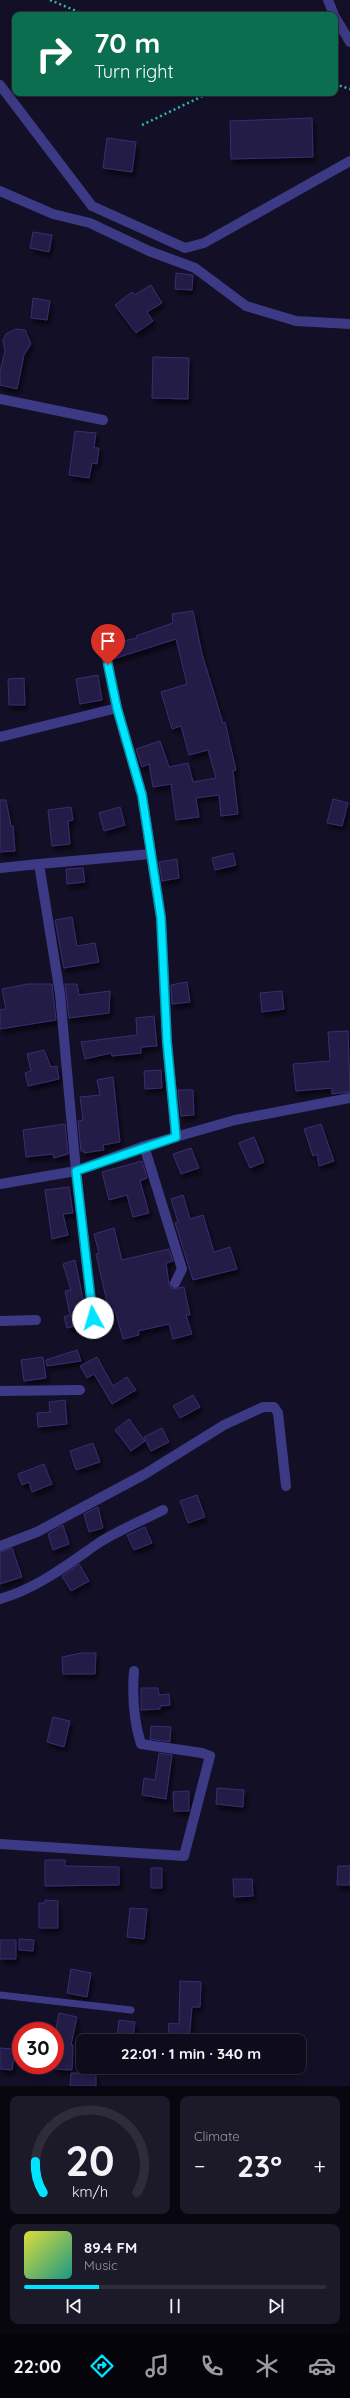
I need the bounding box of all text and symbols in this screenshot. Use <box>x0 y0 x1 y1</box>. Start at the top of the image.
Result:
text: 70 m <box>94 25 160 60</box>
icon: right <box>28 28 80 80</box>
text: Turn right <box>94 60 174 83</box>
pin <box>91 624 125 665</box>
icon: arrive <box>97 630 119 652</box>
position arrow <box>72 1297 114 1339</box>
speed limit sign: 30 <box>12 2022 64 2074</box>
text: 22:01 · 1 min · 340 m <box>121 2044 261 2063</box>
text: Climate <box>194 2128 240 2144</box>
text: 20 <box>65 2134 115 2186</box>
text: 23° <box>237 2147 282 2185</box>
text: − <box>194 2152 205 2180</box>
text: + <box>314 2152 326 2180</box>
text: km/h <box>72 2183 108 2201</box>
text: 89.4 FM <box>84 2238 137 2257</box>
text: Music <box>84 2257 118 2273</box>
icon: previous <box>63 2295 85 2317</box>
icon: pause <box>164 2295 186 2317</box>
icon: next <box>265 2295 287 2317</box>
icon: directions <box>88 2352 116 2380</box>
icon: music <box>143 2352 171 2380</box>
icon: phone <box>198 2352 226 2380</box>
icon: climate <box>253 2352 281 2380</box>
icon: car <box>308 2352 336 2380</box>
text: 22:00 <box>14 2355 61 2378</box>

